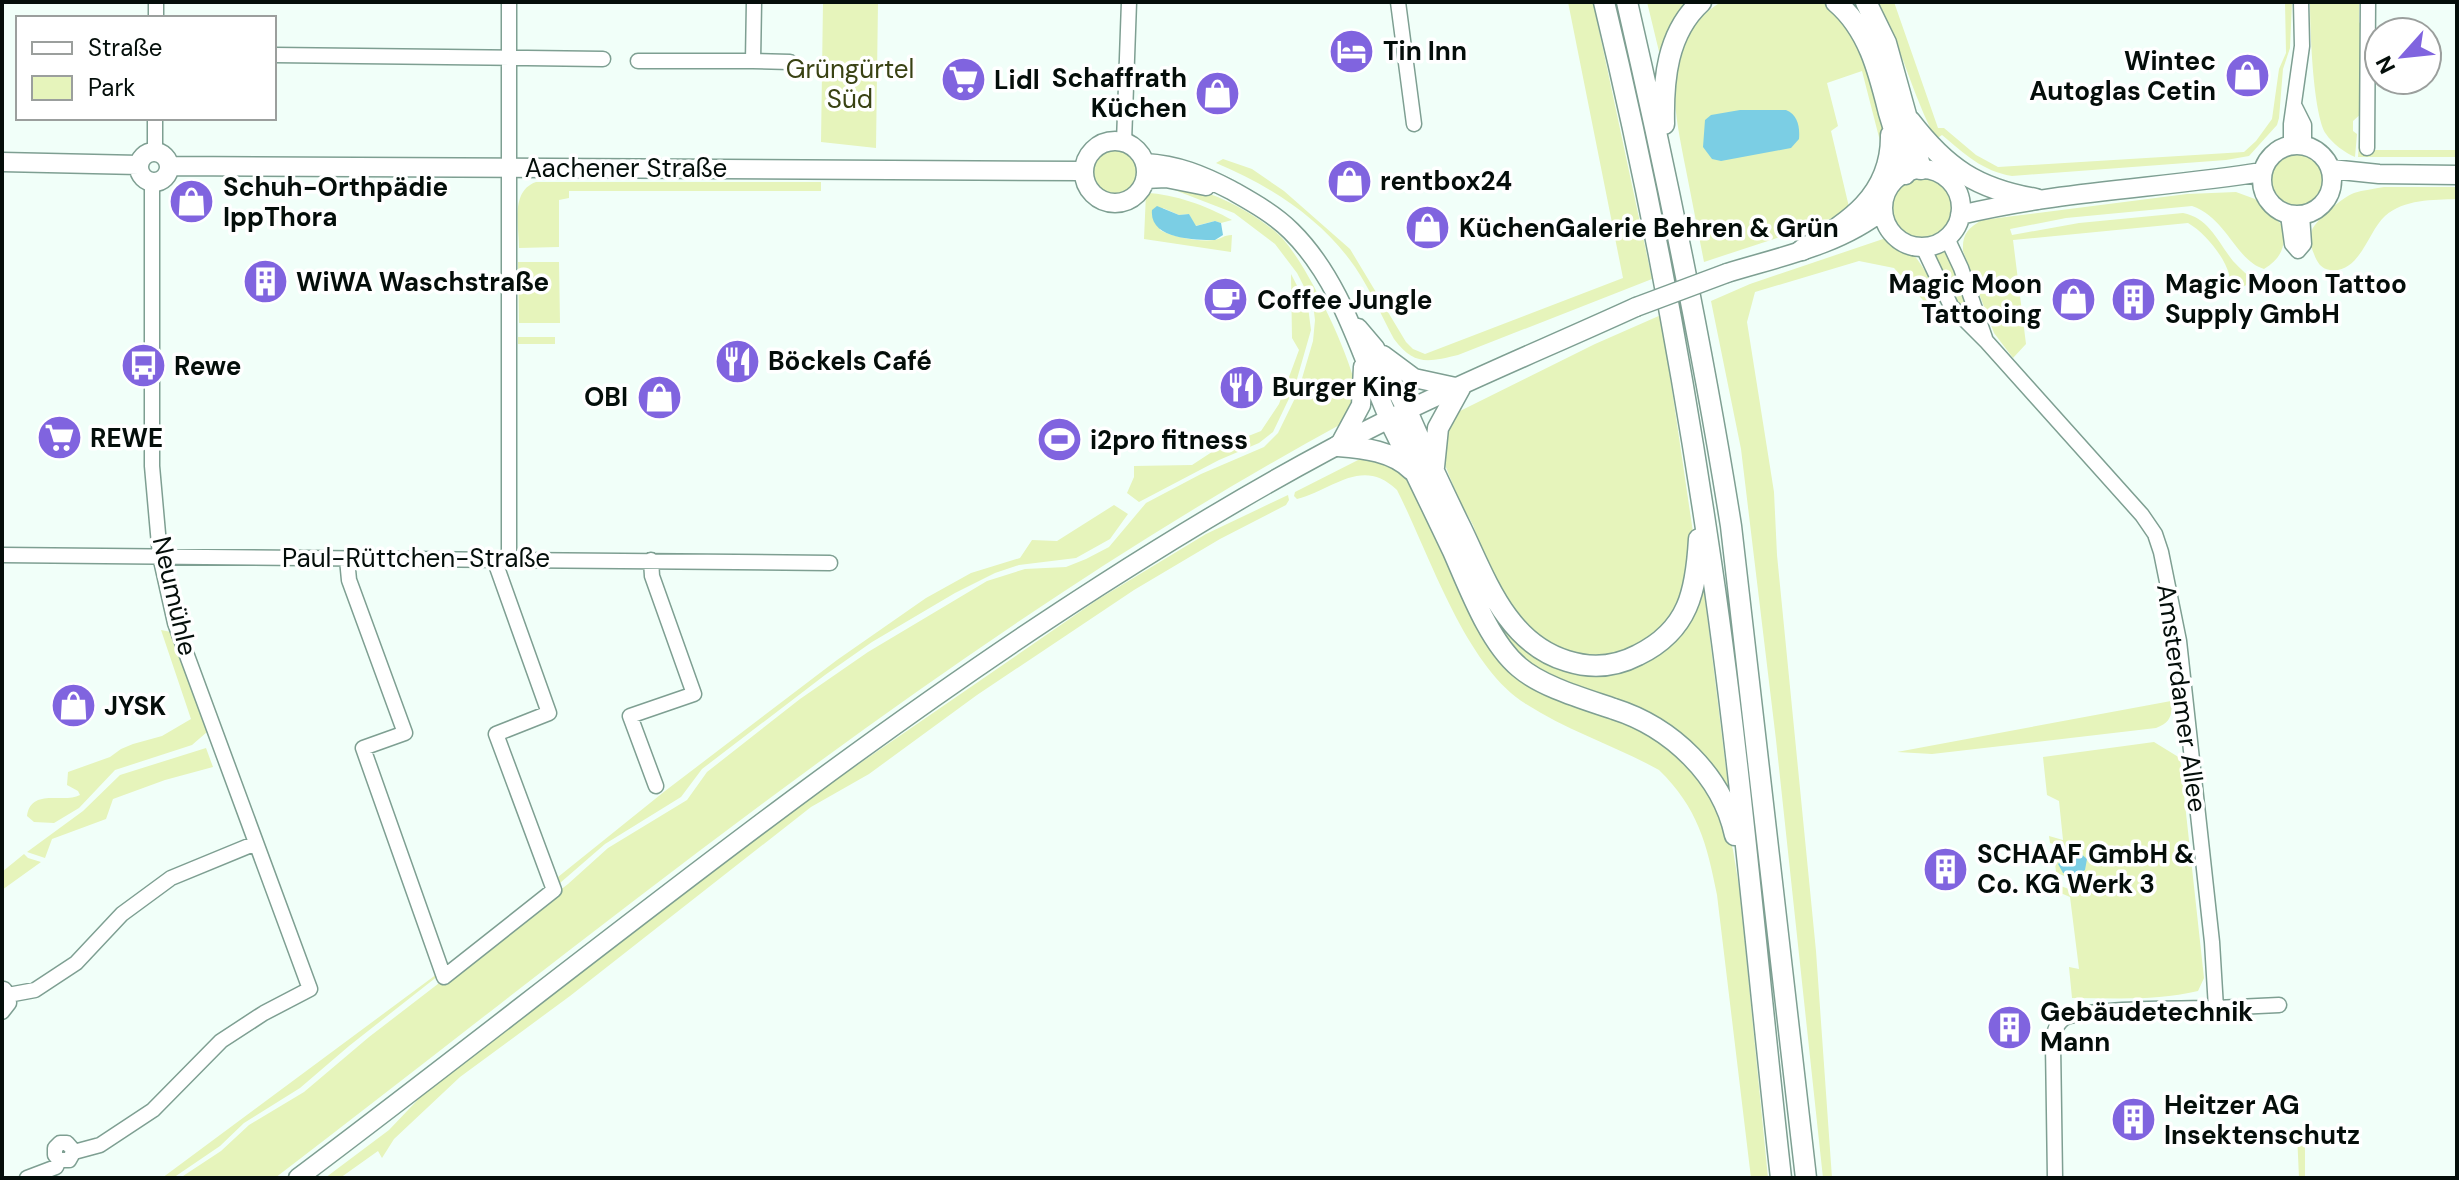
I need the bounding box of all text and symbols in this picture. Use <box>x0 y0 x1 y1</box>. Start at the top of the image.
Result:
legend <box>16 16 276 120</box>
north arrow <box>2363 16 2443 96</box>
hotel icon: Tin Inn <box>1328 27 1376 75</box>
text: Straße <box>88 32 162 63</box>
place label: Tin Inn <box>1383 34 1467 68</box>
place label: Wintec Autoglas Cetin <box>2029 44 2216 108</box>
text: N <box>2369 51 2402 79</box>
park label: Grüngürtel Süd <box>786 52 914 116</box>
shop icon: Wintec Autoglas Cetin <box>2223 52 2271 100</box>
supermarket icon: Lidl <box>939 56 987 104</box>
place label: Schaffrath Küchen <box>1052 61 1187 125</box>
place label: Lidl <box>994 63 1040 97</box>
shop icon: Schaffrath Küchen <box>1194 69 1242 117</box>
text: Park <box>88 72 135 103</box>
street label: Aachener Straße <box>525 151 727 185</box>
shop icon: rentbox24 <box>1325 157 1373 205</box>
place label: rentbox24 <box>1380 164 1512 198</box>
place label: Schuh-Orthpädie IppThora <box>223 170 448 234</box>
shop icon: Schuh-Orthpädie IppThora <box>168 178 216 226</box>
shop icon: KüchenGalerie Behren & Grün <box>1404 204 1452 252</box>
place label: KüchenGalerie Behren & Grün <box>1459 211 1839 245</box>
building icon: WiWA Waschstraße <box>241 258 289 306</box>
place label: WiWA Waschstraße <box>296 265 549 299</box>
place label: Magic Moon Tattooing <box>1888 267 2042 331</box>
place label: Magic Moon Tattoo Supply GmbH <box>2165 267 2407 331</box>
shop icon: Magic Moon Tattooing <box>2049 275 2097 323</box>
building icon: Magic Moon Tattoo Supply GmbH <box>2110 275 2158 323</box>
cafe icon: Coffee Jungle <box>1202 276 1250 324</box>
place label: Coffee Jungle <box>1257 283 1432 317</box>
restaurant icon: Böckels Café <box>713 337 761 385</box>
bus stop icon: Rewe <box>119 342 167 390</box>
place label: Böckels Café <box>768 344 932 378</box>
place label: Rewe <box>174 349 241 383</box>
restaurant icon: Burger King <box>1217 363 1265 411</box>
place label: Burger King <box>1272 370 1418 404</box>
shop icon: OBI <box>635 373 683 421</box>
place label: OBI <box>584 380 628 414</box>
supermarket icon: REWE <box>35 414 83 462</box>
sports icon: i2pro fitness <box>1035 416 1083 464</box>
place label: REWE <box>90 421 163 455</box>
place label: i2pro fitness <box>1090 423 1248 457</box>
street label: Neumühle <box>145 533 205 659</box>
street label: Paul-Rüttchen-Straße <box>282 541 550 575</box>
street label: Amsterdamer Allee <box>2149 582 2215 814</box>
shop icon: JYSK <box>49 682 97 730</box>
place label: JYSK <box>104 689 166 723</box>
place label: SCHAAF GmbH & Co. KG Werk 3 <box>1977 837 2195 901</box>
building icon: SCHAAF GmbH & Co. KG Werk 3 <box>1922 845 1970 893</box>
place label: Gebäudetechnik Mann <box>2040 995 2253 1059</box>
building icon: Gebäudetechnik Mann <box>1985 1003 2033 1051</box>
place label: Heitzer AG Insektenschutz <box>2164 1088 2360 1152</box>
building icon: Heitzer AG Insektenschutz <box>2109 1096 2157 1144</box>

